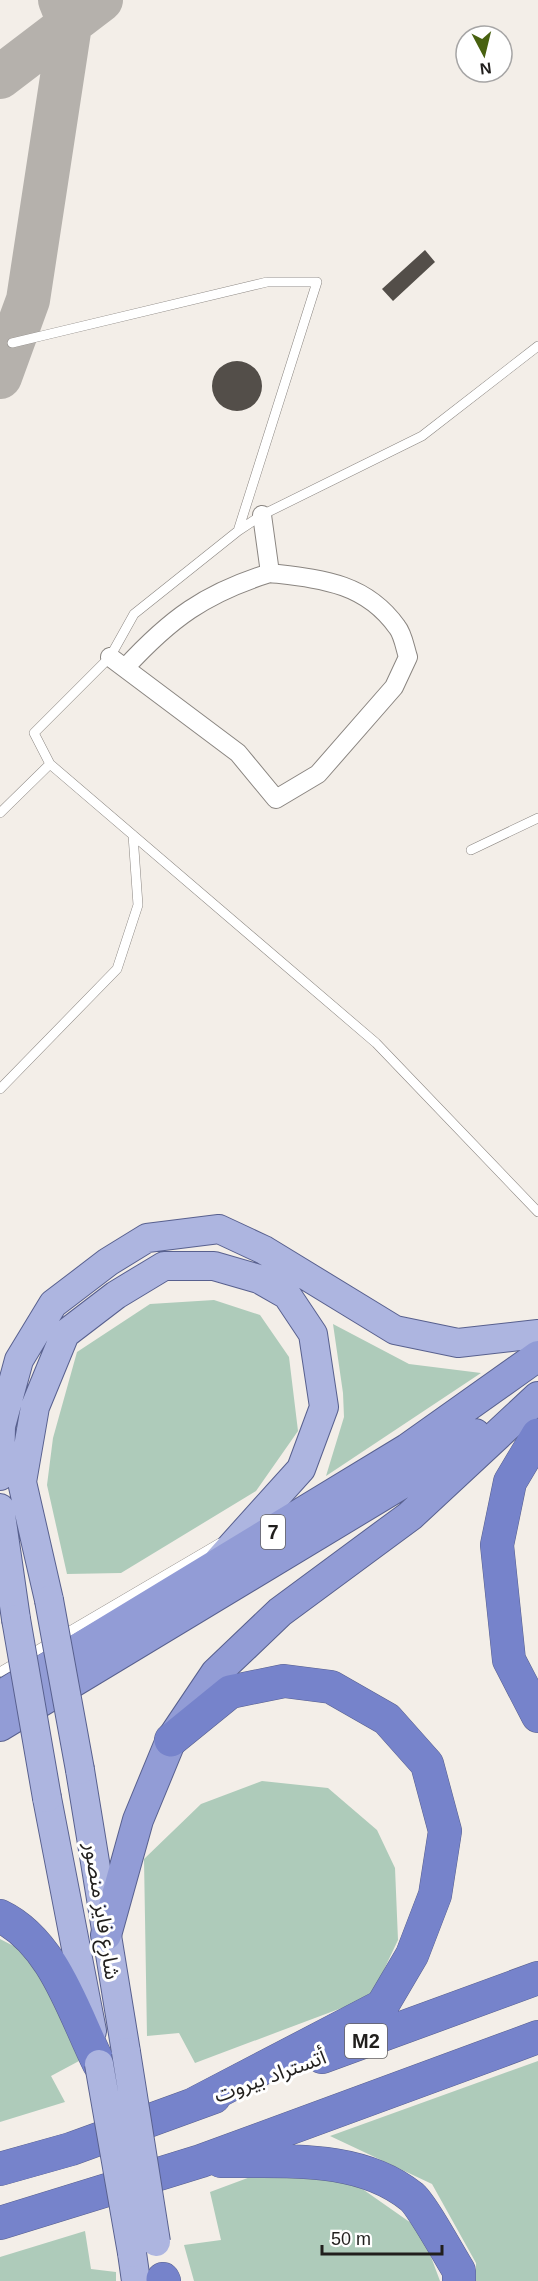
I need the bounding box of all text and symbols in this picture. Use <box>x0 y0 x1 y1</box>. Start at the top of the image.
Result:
north arrow <box>454 24 514 84</box>
text: N <box>479 59 493 78</box>
road number: 7 <box>261 1515 285 1549</box>
street label: شارع فايز منصور <box>76 1840 125 1982</box>
road number: M2 <box>345 2024 387 2058</box>
street label: أتستراد بيروت <box>210 2044 329 2107</box>
scale bar <box>322 2218 442 2256</box>
text: 50 m <box>331 2229 371 2249</box>

